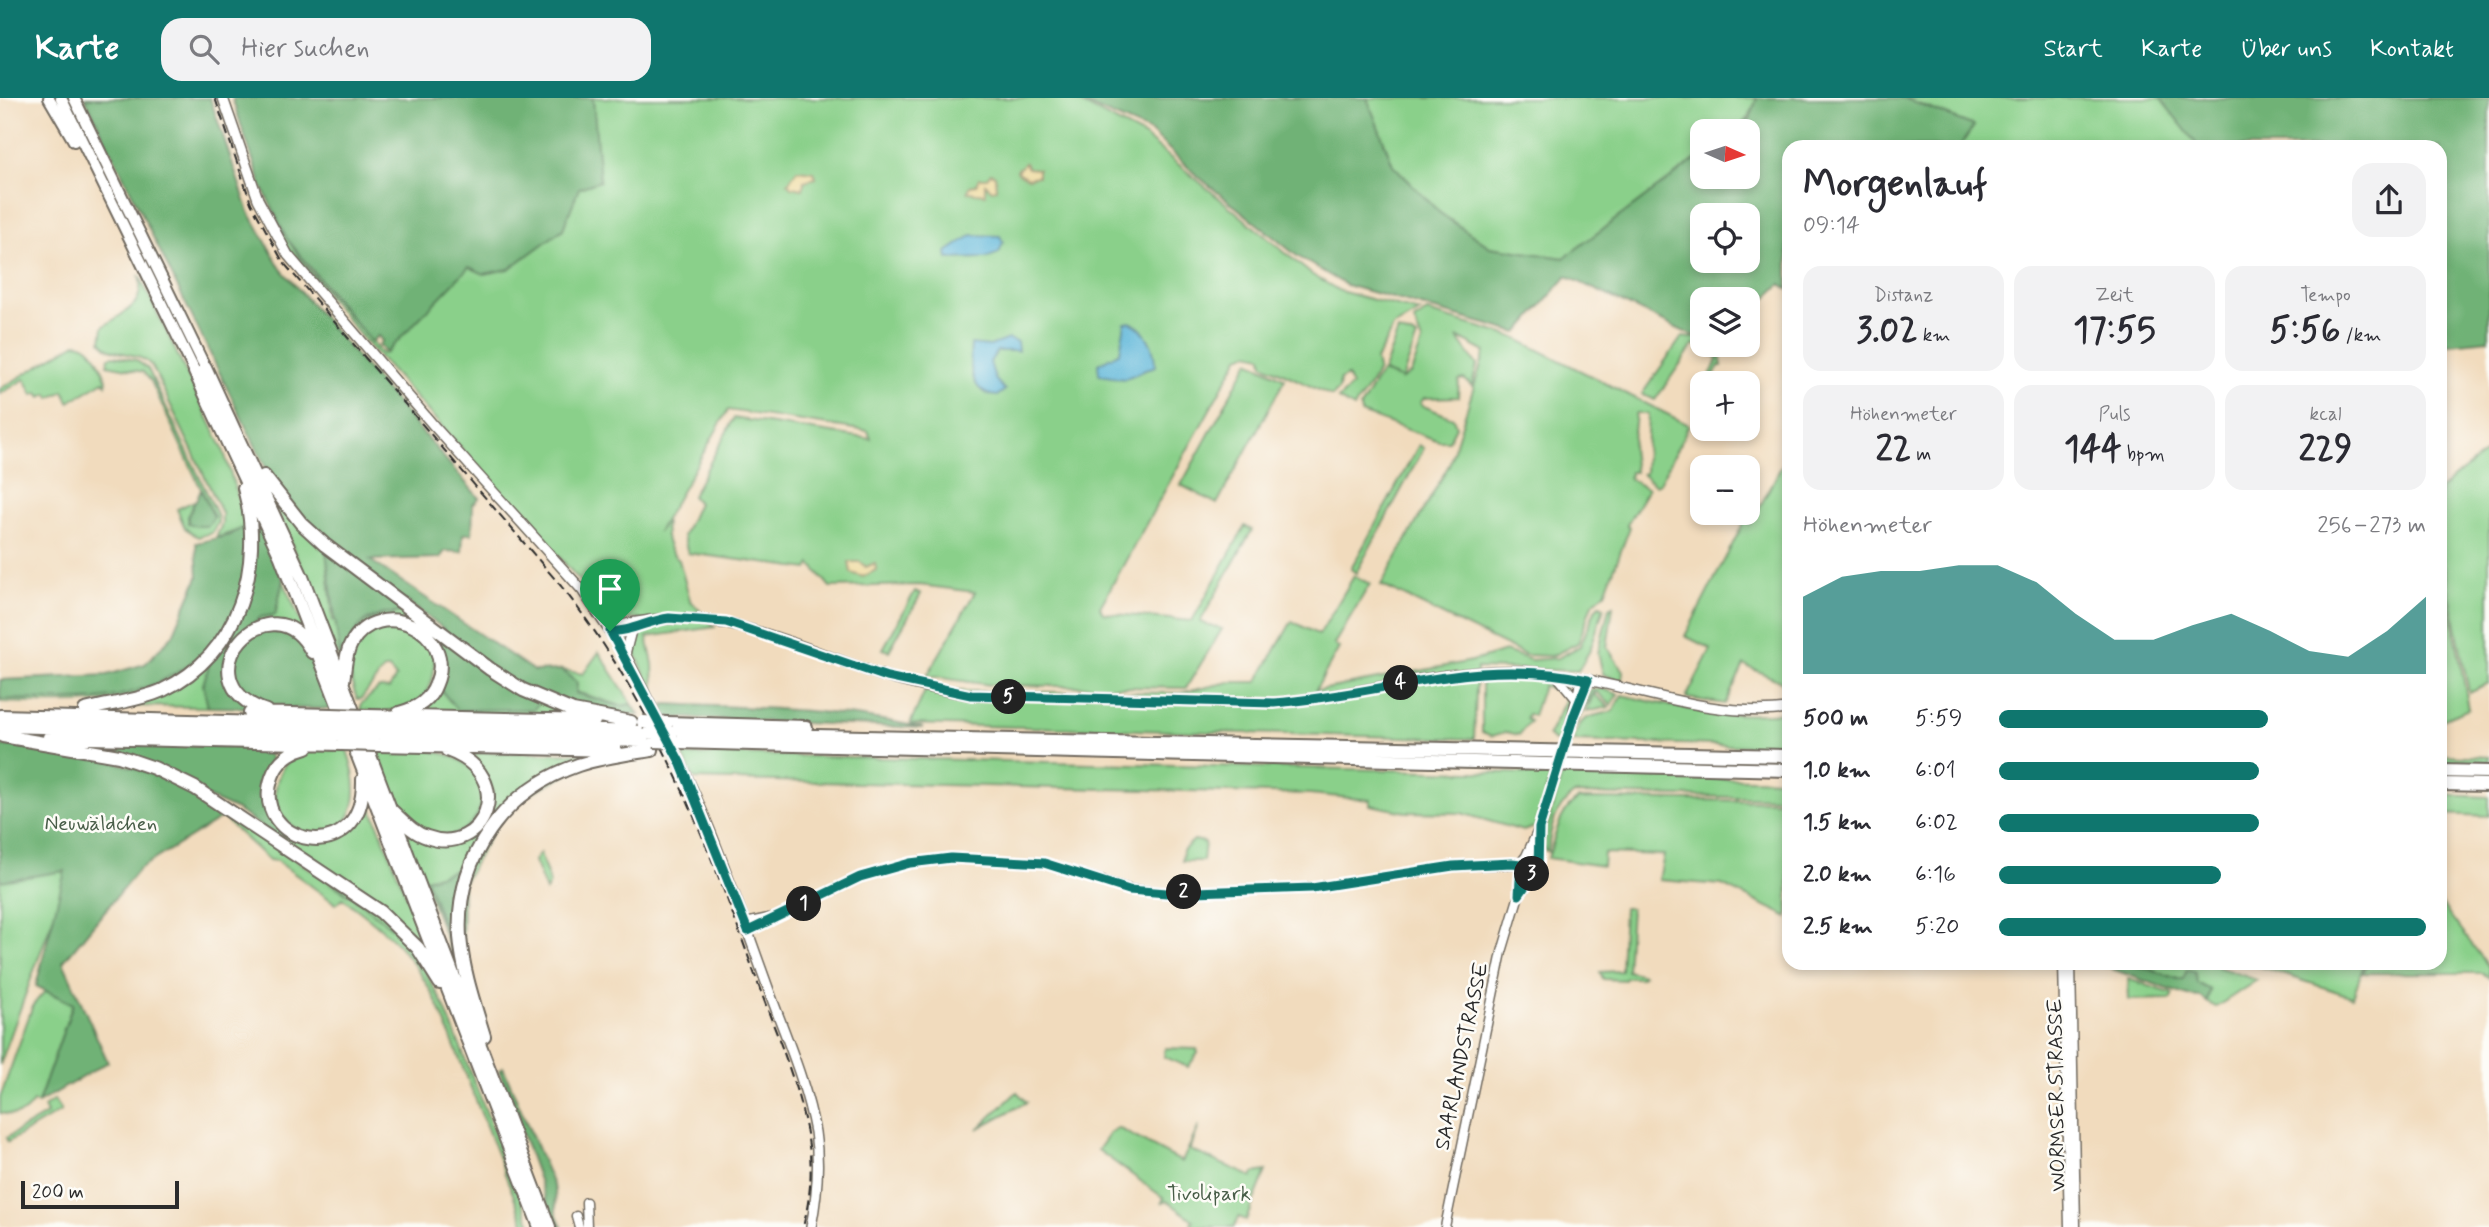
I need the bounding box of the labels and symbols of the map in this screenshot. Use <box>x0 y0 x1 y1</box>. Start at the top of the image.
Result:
north arrow <box>1690 119 1760 189</box>
pin <box>580 559 640 631</box>
pin: 4 <box>1384 666 1418 700</box>
pin: 5 <box>992 680 1026 714</box>
park label: Neuwäldchen <box>45 810 157 838</box>
pin: 3 <box>1514 856 1550 892</box>
pin: 2 <box>1166 874 1202 910</box>
pin: 1 <box>786 886 822 922</box>
street label: SAARLANDSTRASSE <box>1428 960 1496 1153</box>
street label: WORMSER STRASSE <box>2041 998 2073 1192</box>
scale bar <box>21 1178 178 1210</box>
park label: Tivolipark <box>1167 1180 1251 1208</box>

